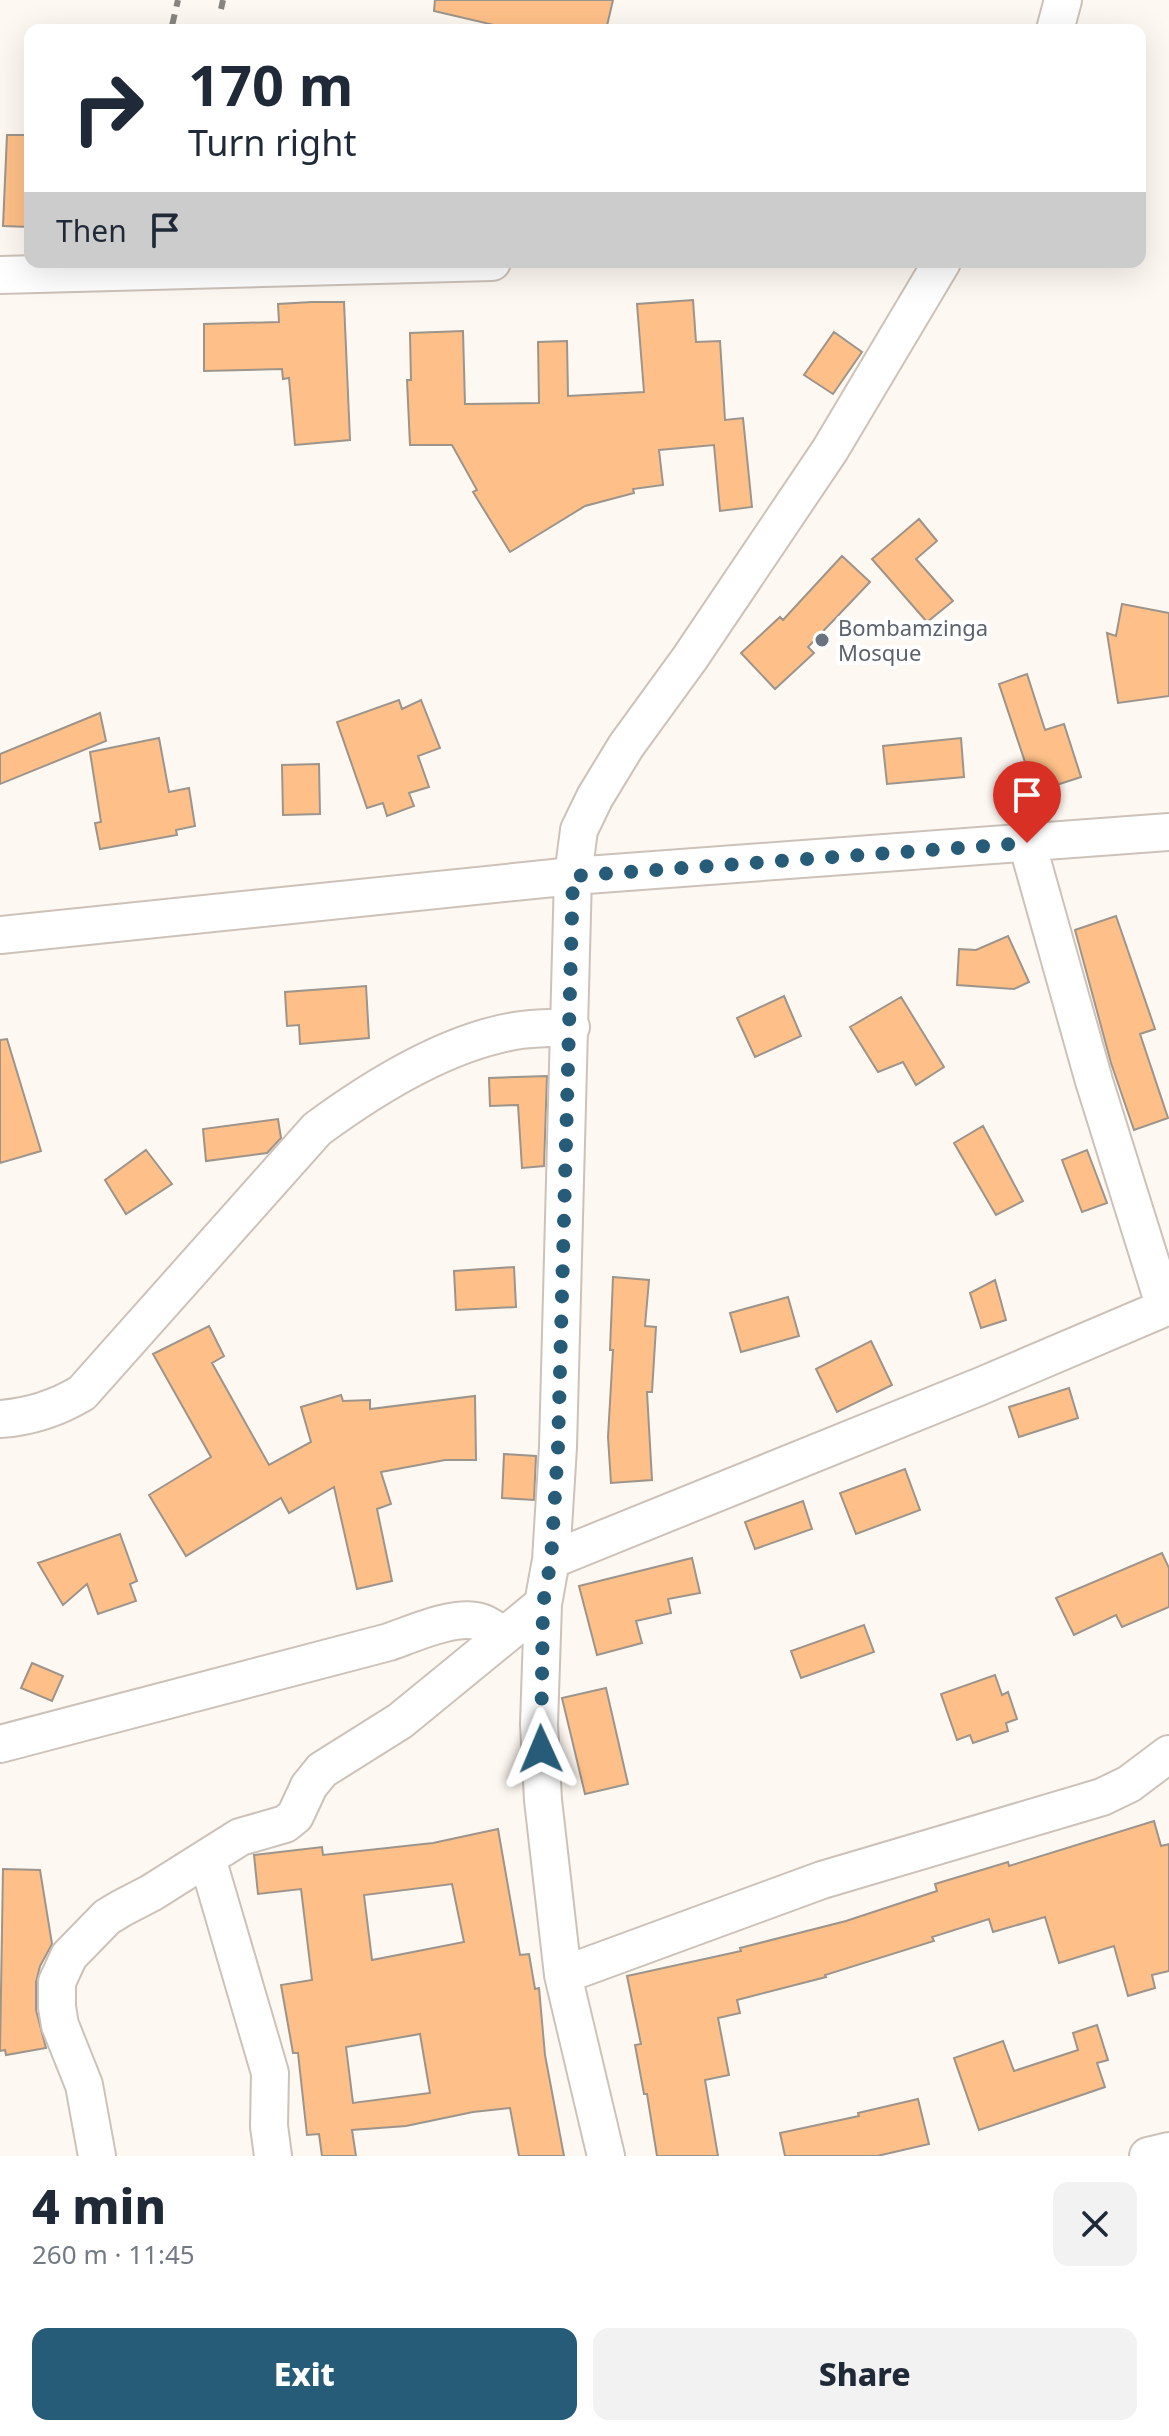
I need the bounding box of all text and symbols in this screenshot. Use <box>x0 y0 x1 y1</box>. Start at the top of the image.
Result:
text: 170 m <box>188 46 353 122</box>
icon: right <box>56 56 160 160</box>
text: Turn right <box>188 118 356 167</box>
icon: arrive <box>143 208 187 252</box>
text: Then <box>56 210 127 251</box>
place label: Bombamzinga Mosque <box>838 612 988 667</box>
marker: Bombamzinga Mosque <box>813 631 831 649</box>
pin <box>993 761 1061 843</box>
icon: arrive <box>1005 773 1049 817</box>
position arrow <box>499 1707 583 1791</box>
text: 4 min <box>32 2173 166 2238</box>
button: close <box>1053 2182 1137 2266</box>
text: 260 m · 11:45 <box>32 2236 195 2272</box>
button: Exit <box>32 2328 577 2420</box>
button: Share <box>593 2328 1137 2420</box>

